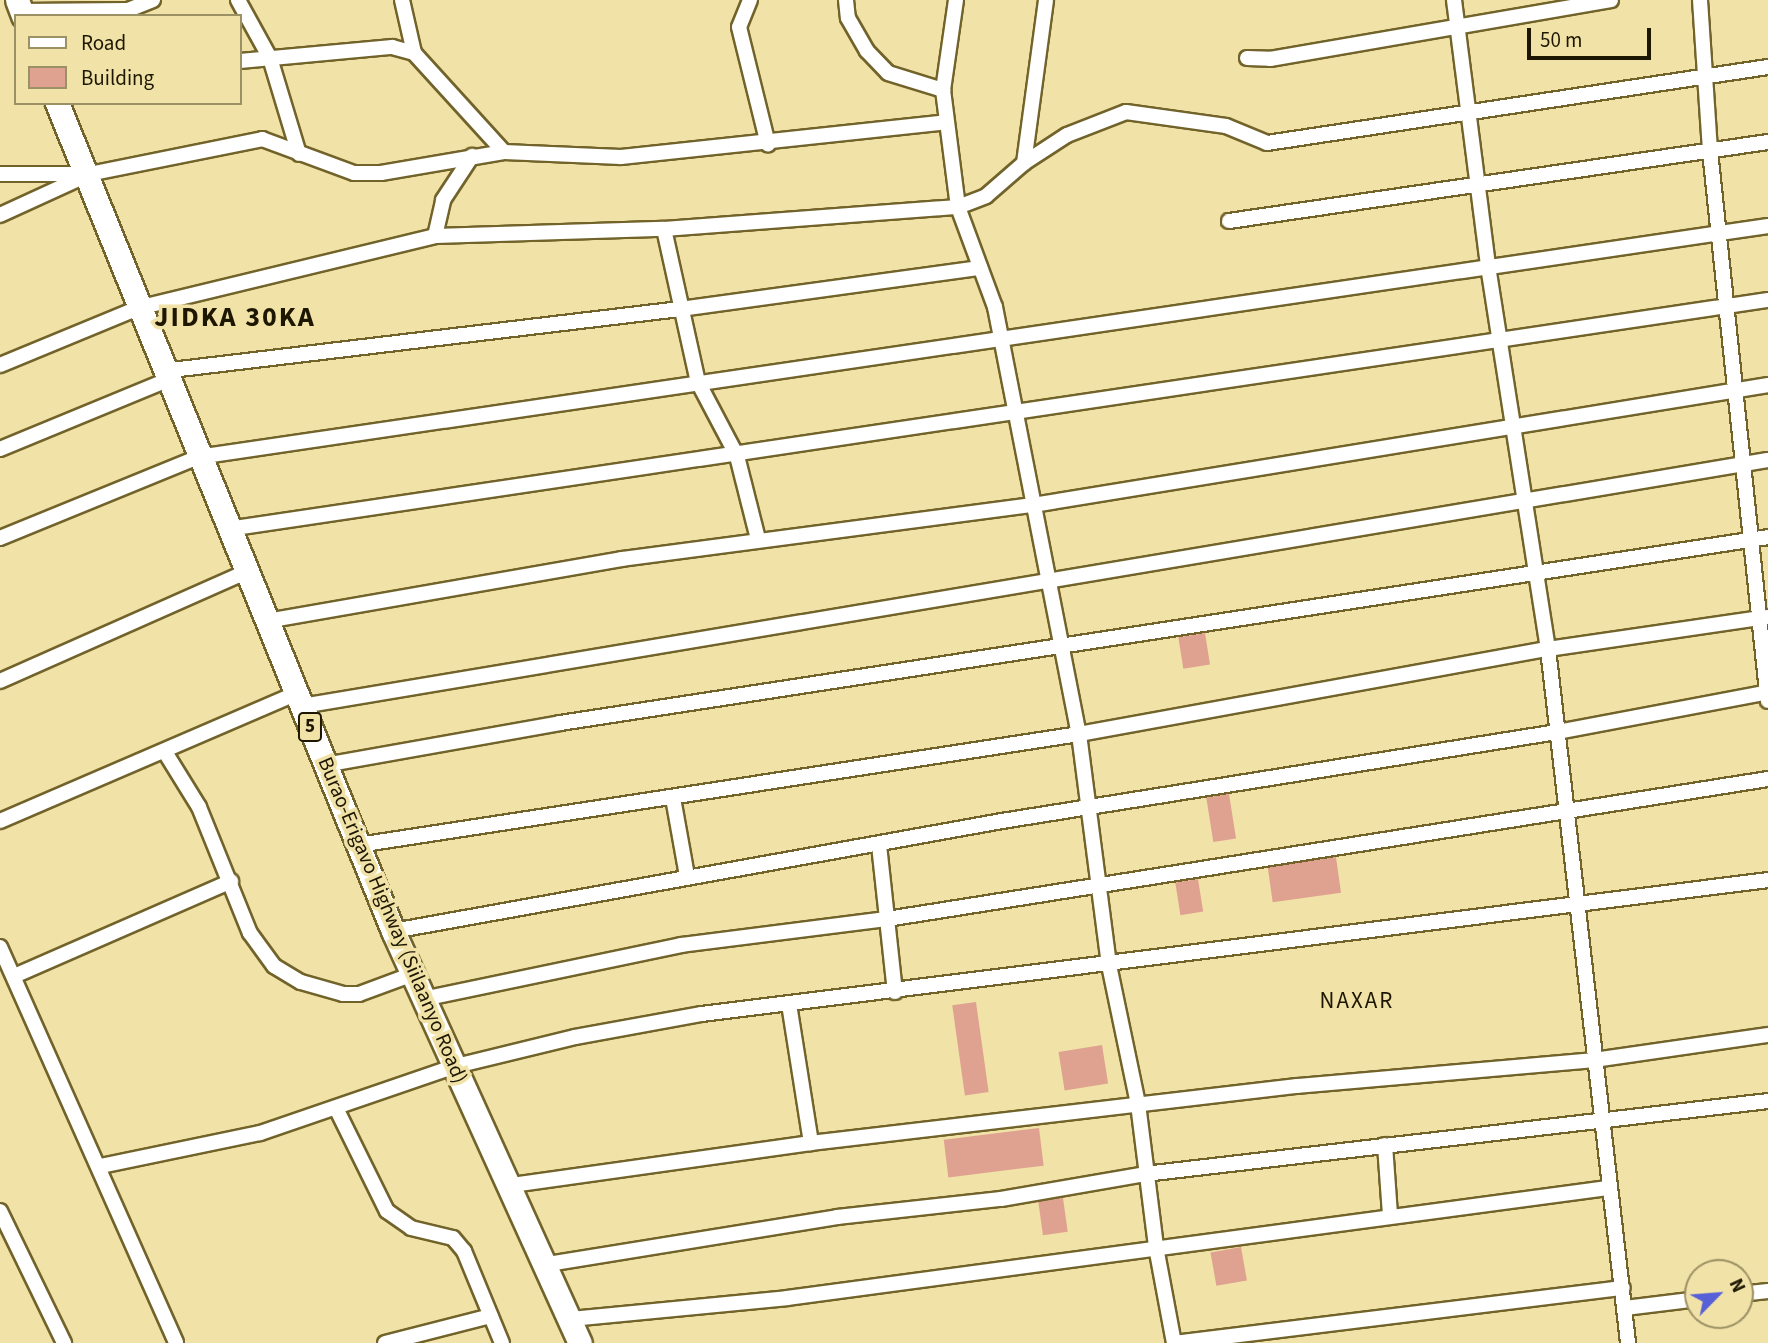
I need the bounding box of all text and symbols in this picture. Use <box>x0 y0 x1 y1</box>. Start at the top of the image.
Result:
legend <box>14 14 242 105</box>
scale bar <box>1530 14 1654 58</box>
text: 50 m <box>1540 25 1582 55</box>
text: Road <box>81 28 126 58</box>
text: Building <box>81 63 154 93</box>
district label: JIDKA 30KA <box>155 300 315 334</box>
road number: 5 <box>298 712 322 742</box>
street label: Burao-Erigavo Highway (Siilaanyo Road) <box>313 753 473 1087</box>
district label: NAXAR <box>1320 987 1394 1015</box>
north arrow <box>1684 1259 1754 1329</box>
text: N <box>1722 1274 1752 1297</box>

